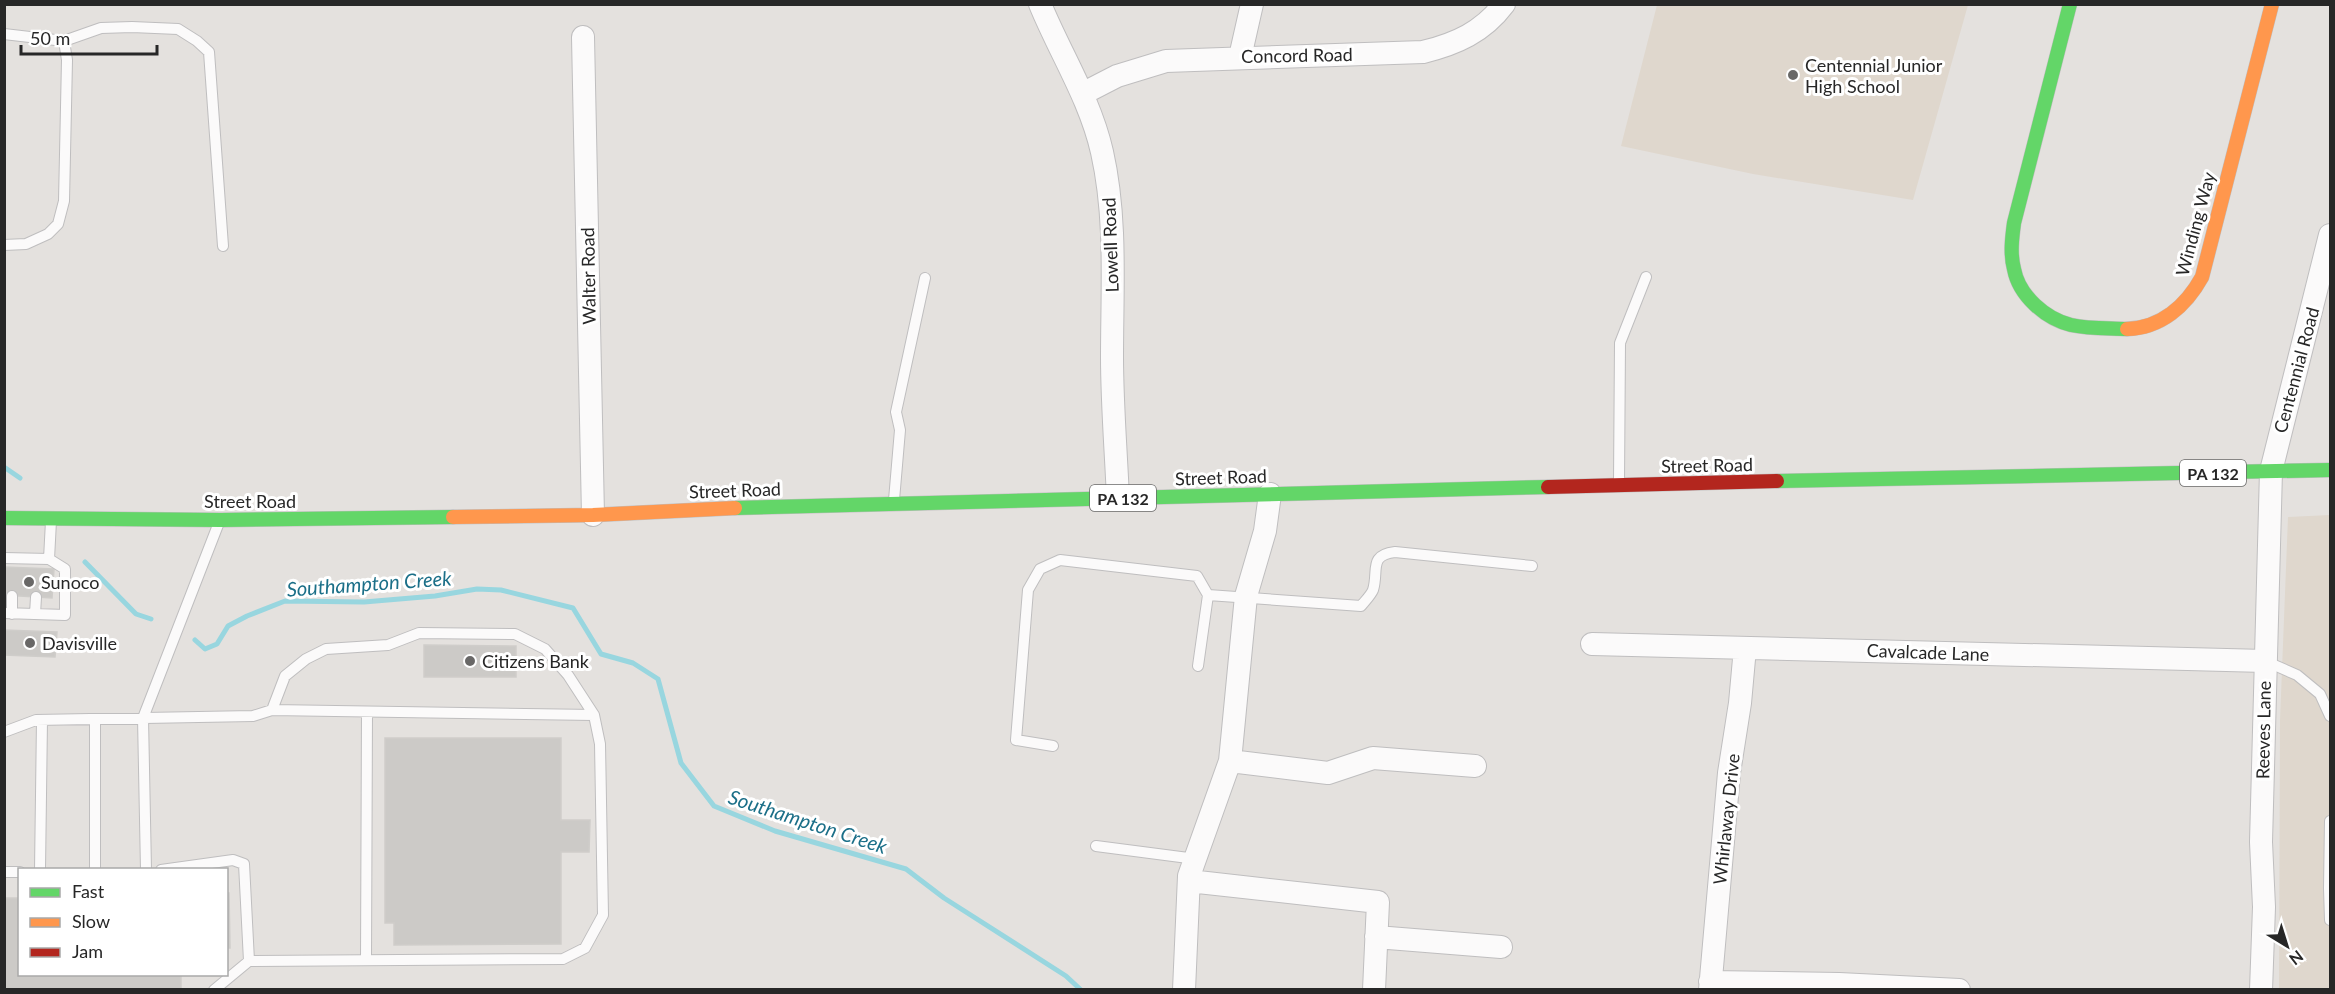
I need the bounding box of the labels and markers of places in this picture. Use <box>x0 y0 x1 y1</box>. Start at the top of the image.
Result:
place label: Centennial Junior High School <box>1805 54 1943 97</box>
marker: Centennial Junior High School <box>1786 68 1800 82</box>
place label: Sunoco <box>41 571 100 593</box>
marker: Sunoco <box>22 575 36 589</box>
place label: Davisville <box>42 632 117 654</box>
marker: Davisville <box>23 636 37 650</box>
place label: Citizens Bank <box>482 650 590 672</box>
marker: Citizens Bank <box>463 654 477 668</box>

